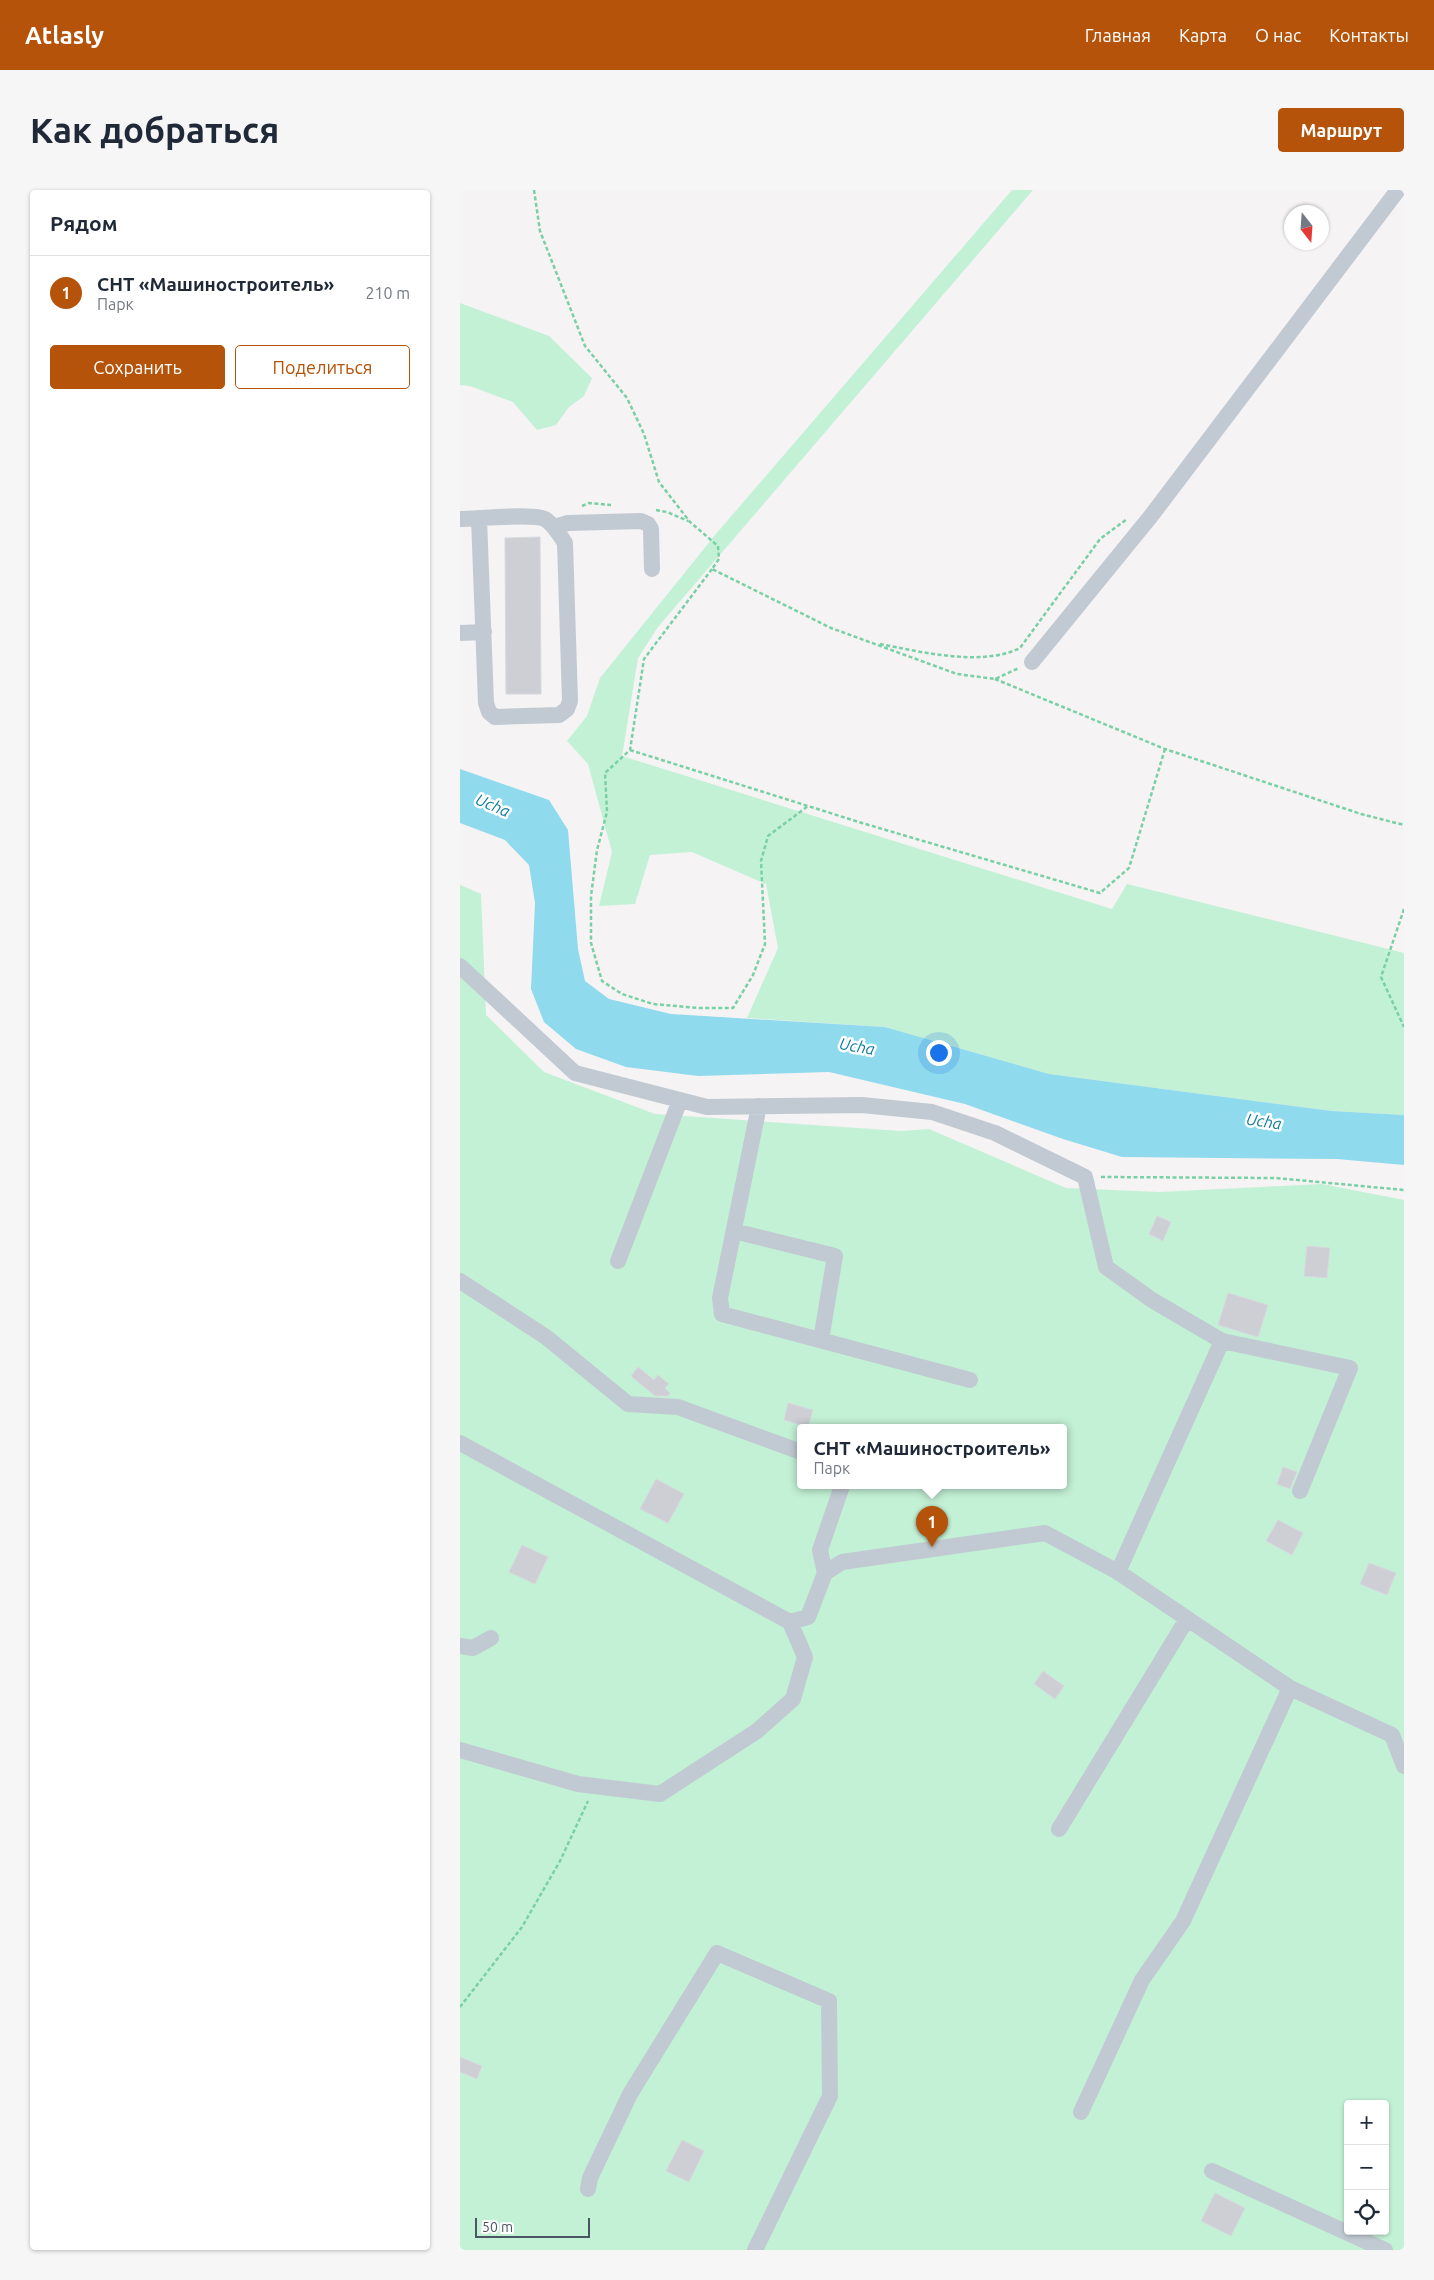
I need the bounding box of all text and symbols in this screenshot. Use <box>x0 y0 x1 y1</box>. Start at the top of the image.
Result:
text: Atlasly <box>25 22 104 49</box>
text: Главная <box>1085 25 1151 45</box>
text: Карта <box>1179 25 1227 45</box>
text: О нас <box>1255 25 1301 45</box>
text: Контакты <box>1329 25 1409 45</box>
button: Маршрут <box>1278 108 1404 152</box>
text: Как добраться <box>30 110 279 150</box>
north arrow <box>1284 205 1329 250</box>
text: Рядом <box>50 211 118 235</box>
text: СНТ «Машиностроитель» <box>97 273 334 295</box>
text: 1 <box>61 284 71 302</box>
text: 210 m <box>365 284 410 302</box>
text: Парк <box>97 295 134 313</box>
button: Сохранить <box>50 345 225 389</box>
button: Поделиться <box>235 345 410 389</box>
water label: Ucha <box>473 790 513 820</box>
water label: Ucha <box>838 1034 876 1058</box>
your location <box>926 1040 952 1066</box>
water label: Ucha <box>1245 1109 1283 1133</box>
popup <box>797 1424 1067 1489</box>
text: СНТ «Машиностроитель» <box>813 1437 1051 1459</box>
text: Парк <box>813 1459 850 1477</box>
pin: 1 <box>916 1506 948 1547</box>
map controls <box>1344 2100 1389 2235</box>
button: + <box>1344 2100 1389 2145</box>
button: − <box>1344 2145 1389 2190</box>
button: locate <box>1344 2190 1389 2235</box>
scale bar <box>475 2215 590 2238</box>
text: 50 m <box>482 2219 513 2235</box>

